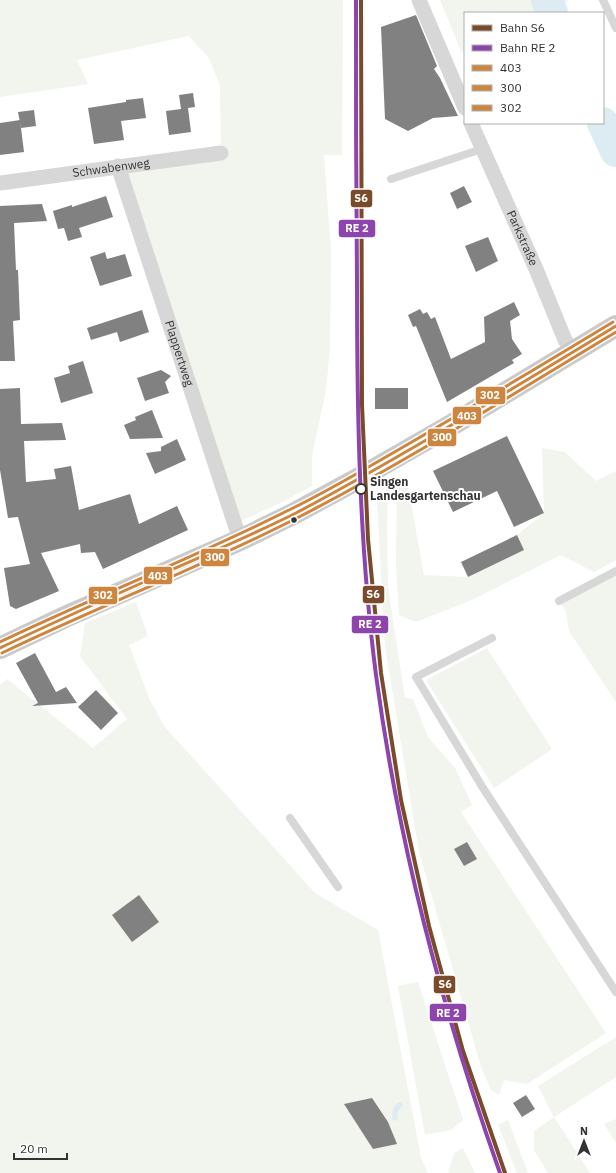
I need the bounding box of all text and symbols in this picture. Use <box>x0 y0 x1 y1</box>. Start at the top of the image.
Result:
legend <box>464 12 604 124</box>
text: Bahn S6 <box>500 20 545 35</box>
text: Bahn RE 2 <box>500 40 555 55</box>
text: 403 <box>500 60 522 75</box>
text: 300 <box>500 80 522 95</box>
text: 302 <box>500 100 522 115</box>
street label: Schwabenweg <box>71 155 151 180</box>
line badge: S6 <box>350 189 373 208</box>
text: S6 <box>354 191 368 205</box>
street label: Parkstraße <box>504 208 542 268</box>
line badge: RE 2 <box>338 219 376 238</box>
text: RE 2 <box>345 221 369 235</box>
street label: Plappertweg <box>162 318 197 389</box>
line badge: 302 <box>475 386 506 405</box>
text: 302 <box>480 388 500 402</box>
line badge: 403 <box>452 406 482 425</box>
text: 403 <box>457 409 477 423</box>
line badge: 300 <box>427 428 457 447</box>
text: 300 <box>432 430 452 444</box>
place label: Singen Landesgartenschau <box>370 474 481 503</box>
marker: Singen Landesgartenschau <box>355 483 367 495</box>
unlabelled marker <box>289 515 299 525</box>
line badge: 300 <box>200 548 230 567</box>
text: 300 <box>205 550 225 564</box>
line badge: 403 <box>143 566 173 585</box>
text: 403 <box>148 569 168 583</box>
line badge: S6 <box>362 585 385 604</box>
line badge: 302 <box>88 586 118 605</box>
text: S6 <box>366 587 380 601</box>
text: 302 <box>93 588 113 602</box>
line badge: RE 2 <box>351 615 389 634</box>
text: RE 2 <box>358 617 382 631</box>
line badge: S6 <box>433 975 456 994</box>
text: S6 <box>438 977 452 991</box>
line badge: RE 2 <box>429 1003 467 1022</box>
text: RE 2 <box>436 1006 460 1020</box>
north arrow <box>564 1121 604 1161</box>
text: N <box>580 1124 588 1138</box>
scale bar <box>14 1135 67 1161</box>
text: 20 m <box>20 1141 48 1156</box>

